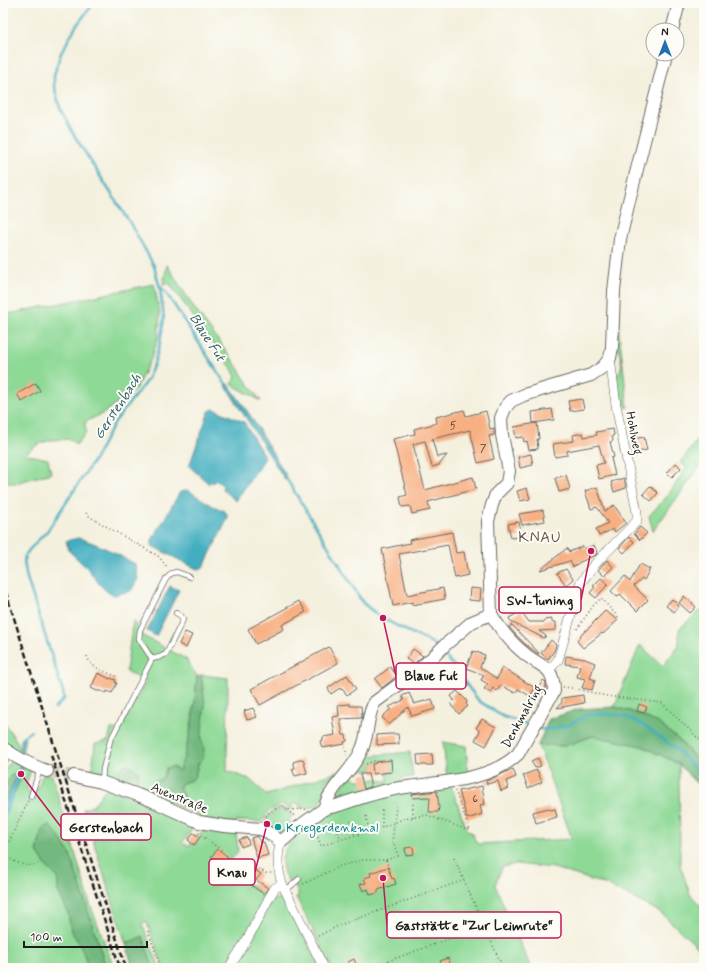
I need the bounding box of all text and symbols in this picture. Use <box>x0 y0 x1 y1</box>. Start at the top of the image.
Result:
north arrow <box>645 22 685 62</box>
text: N <box>661 26 669 40</box>
water label: Blaue Fut <box>185 310 230 366</box>
water label: Gerstenbach <box>90 370 146 443</box>
street label: Hohlweg <box>619 410 646 457</box>
house number: 5 <box>450 419 457 433</box>
house number: 7 <box>480 442 487 456</box>
district label: KNAU <box>518 528 562 548</box>
callout: SW-Tuning <box>499 587 581 613</box>
text: SW-Tuning <box>507 592 573 611</box>
callout: Blaue Fut <box>396 663 466 689</box>
text: Blaue Fut <box>404 667 459 685</box>
street label: Denkmalring <box>498 682 548 752</box>
street label: Auenstraße <box>148 779 211 818</box>
house number: 6 <box>472 792 478 806</box>
callout: Gerstenbach <box>61 814 151 840</box>
text: Gerstenbach <box>69 819 143 837</box>
place label: Kriegerdenkmal <box>286 820 379 838</box>
marker: Kriegerdenkmal <box>273 822 283 832</box>
callout: Knau <box>209 859 255 885</box>
text: Knau <box>217 864 247 882</box>
callout: Gaststätte "Zur Leimrute“ <box>387 912 561 938</box>
text: Gaststätte "Zur Leimrute“ <box>395 917 553 935</box>
scale bar <box>24 923 147 949</box>
text: 100 m <box>30 930 62 946</box>

